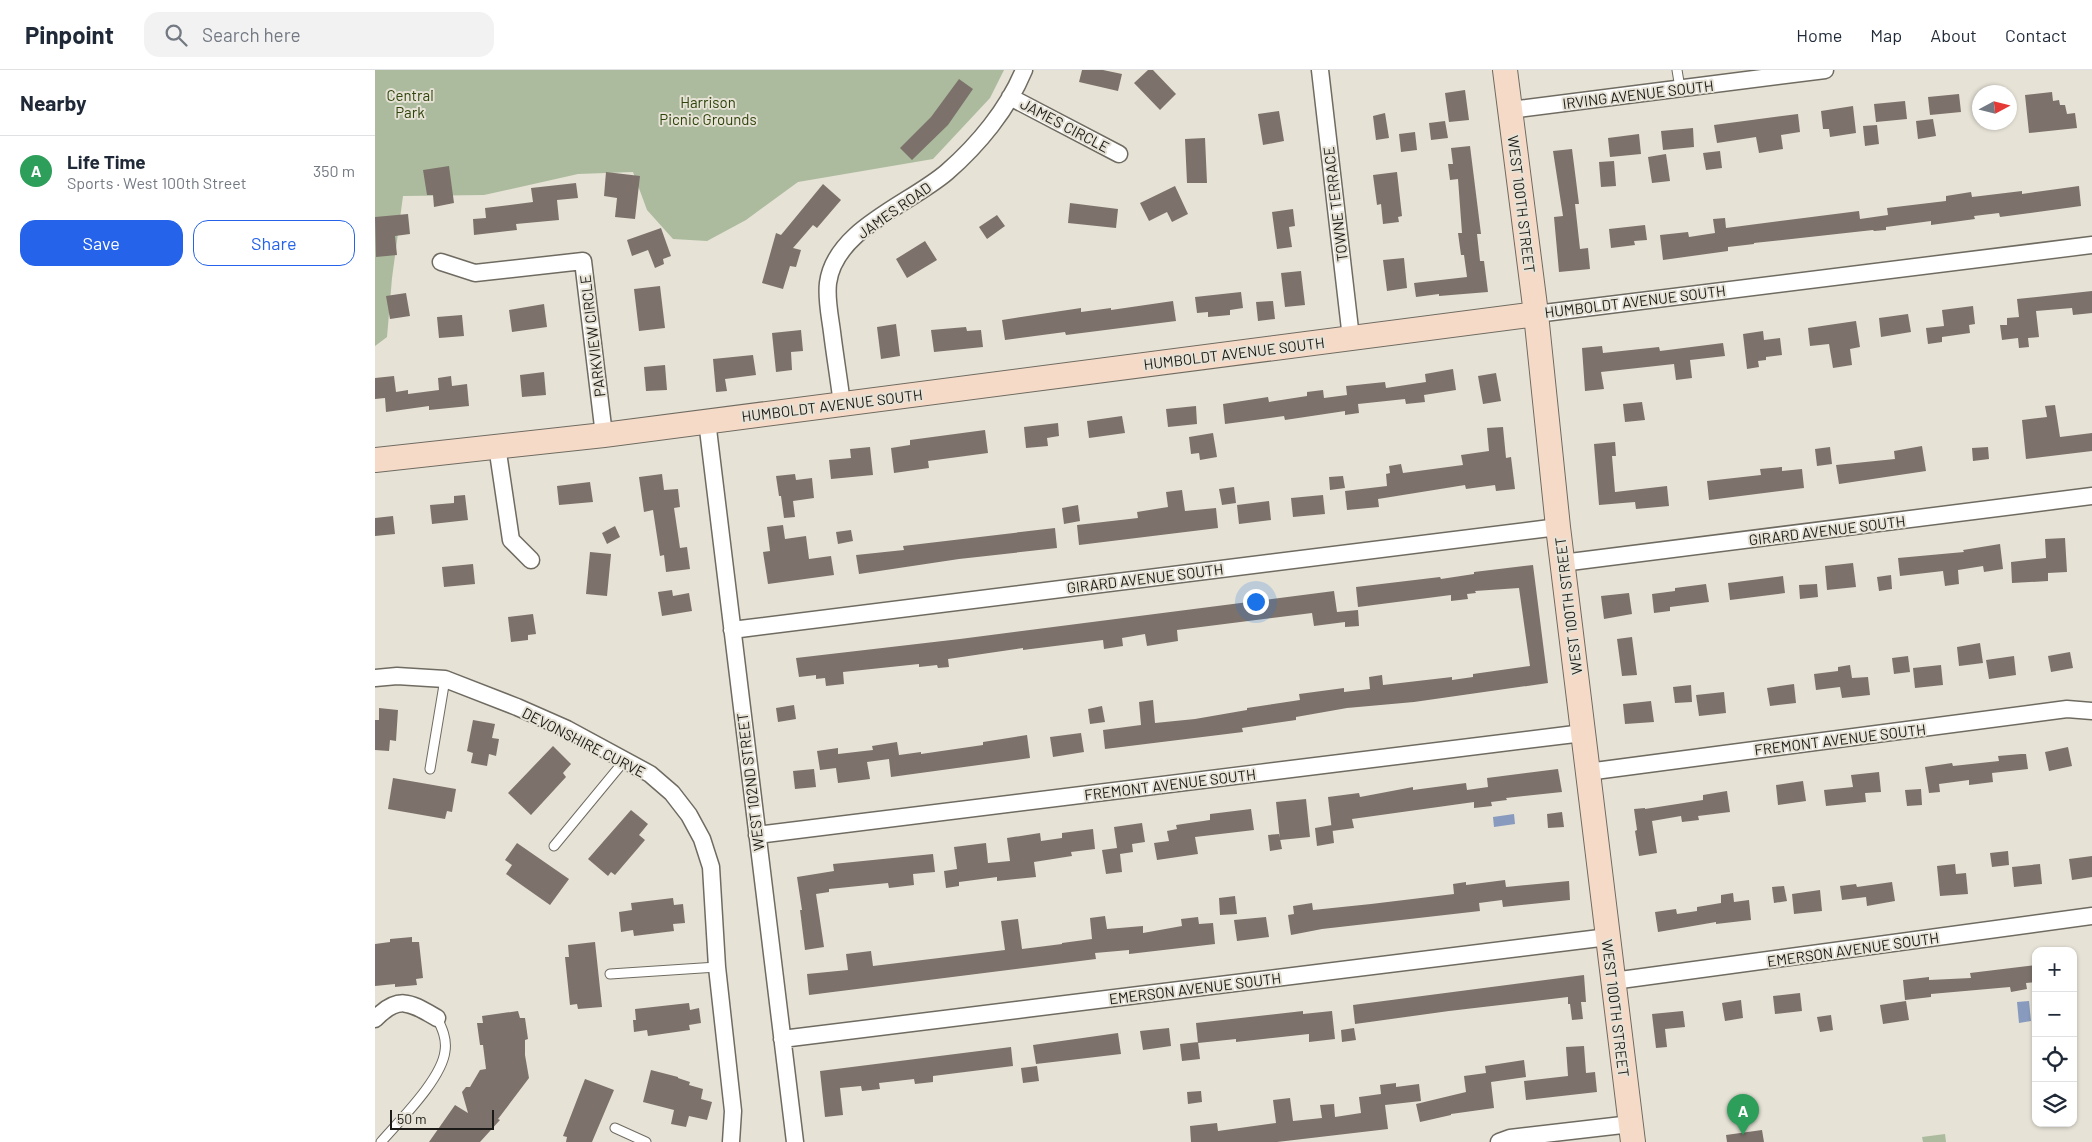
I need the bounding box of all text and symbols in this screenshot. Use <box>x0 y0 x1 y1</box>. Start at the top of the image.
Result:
search box <box>144 12 494 57</box>
text: Pinpoint <box>25 20 114 49</box>
icon: search <box>162 21 190 49</box>
text: Search here <box>202 23 301 46</box>
text: Home <box>1796 24 1842 46</box>
text: Map <box>1870 24 1902 46</box>
text: About <box>1930 24 1977 46</box>
text: Contact <box>2005 24 2067 46</box>
street label: IRVING AVENUE SOUTH <box>1561 76 1715 112</box>
north arrow <box>1972 85 2017 130</box>
park label: Central Park <box>386 86 434 121</box>
text: Nearby <box>20 90 86 115</box>
park label: Harrison Picnic Grounds <box>659 93 757 128</box>
street label: JAMES CIRCLE <box>1017 94 1113 156</box>
street label: WEST 100TH STREET <box>1505 134 1539 274</box>
street label: TOWNE TERRACE <box>1319 146 1351 262</box>
text: Life Time <box>67 150 146 173</box>
text: A <box>31 161 41 180</box>
text: 350 m <box>313 161 355 180</box>
text: Sports · West 100th Street <box>67 173 246 192</box>
street label: JAMES ROAD <box>854 178 934 242</box>
button: Save <box>20 220 183 266</box>
button: Share <box>193 220 355 266</box>
street label: PARKVIEW CIRCLE <box>576 274 608 398</box>
street label: HUMBOLDT AVENUE SOUTH <box>1543 281 1727 321</box>
street label: HUMBOLDT AVENUE SOUTH <box>1142 333 1326 373</box>
street label: HUMBOLDT AVENUE SOUTH <box>740 385 924 425</box>
street label: GIRARD AVENUE SOUTH <box>1748 511 1906 549</box>
street label: WEST 100TH STREET <box>1551 536 1585 676</box>
street label: GIRARD AVENUE SOUTH <box>1066 559 1224 597</box>
your location <box>1243 589 1269 615</box>
street label: DEVONSHIRE CURVE <box>519 703 649 781</box>
street label: WEST 102ND STREET <box>733 712 767 852</box>
street label: FREMONT AVENUE SOUTH <box>1753 720 1927 758</box>
street label: FREMONT AVENUE SOUTH <box>1083 765 1257 803</box>
street label: EMERSON AVENUE SOUTH <box>1766 928 1940 970</box>
street label: WEST 100TH STREET <box>1599 938 1633 1078</box>
map controls <box>2032 947 2077 1127</box>
button: + <box>2032 947 2077 992</box>
street label: EMERSON AVENUE SOUTH <box>1108 968 1282 1008</box>
button: − <box>2032 992 2077 1037</box>
button: locate <box>2032 1037 2077 1082</box>
button: layers <box>2032 1082 2077 1127</box>
pin: A <box>1727 1094 1759 1135</box>
scale bar <box>390 1107 494 1130</box>
text: 50 m <box>397 1110 426 1127</box>

